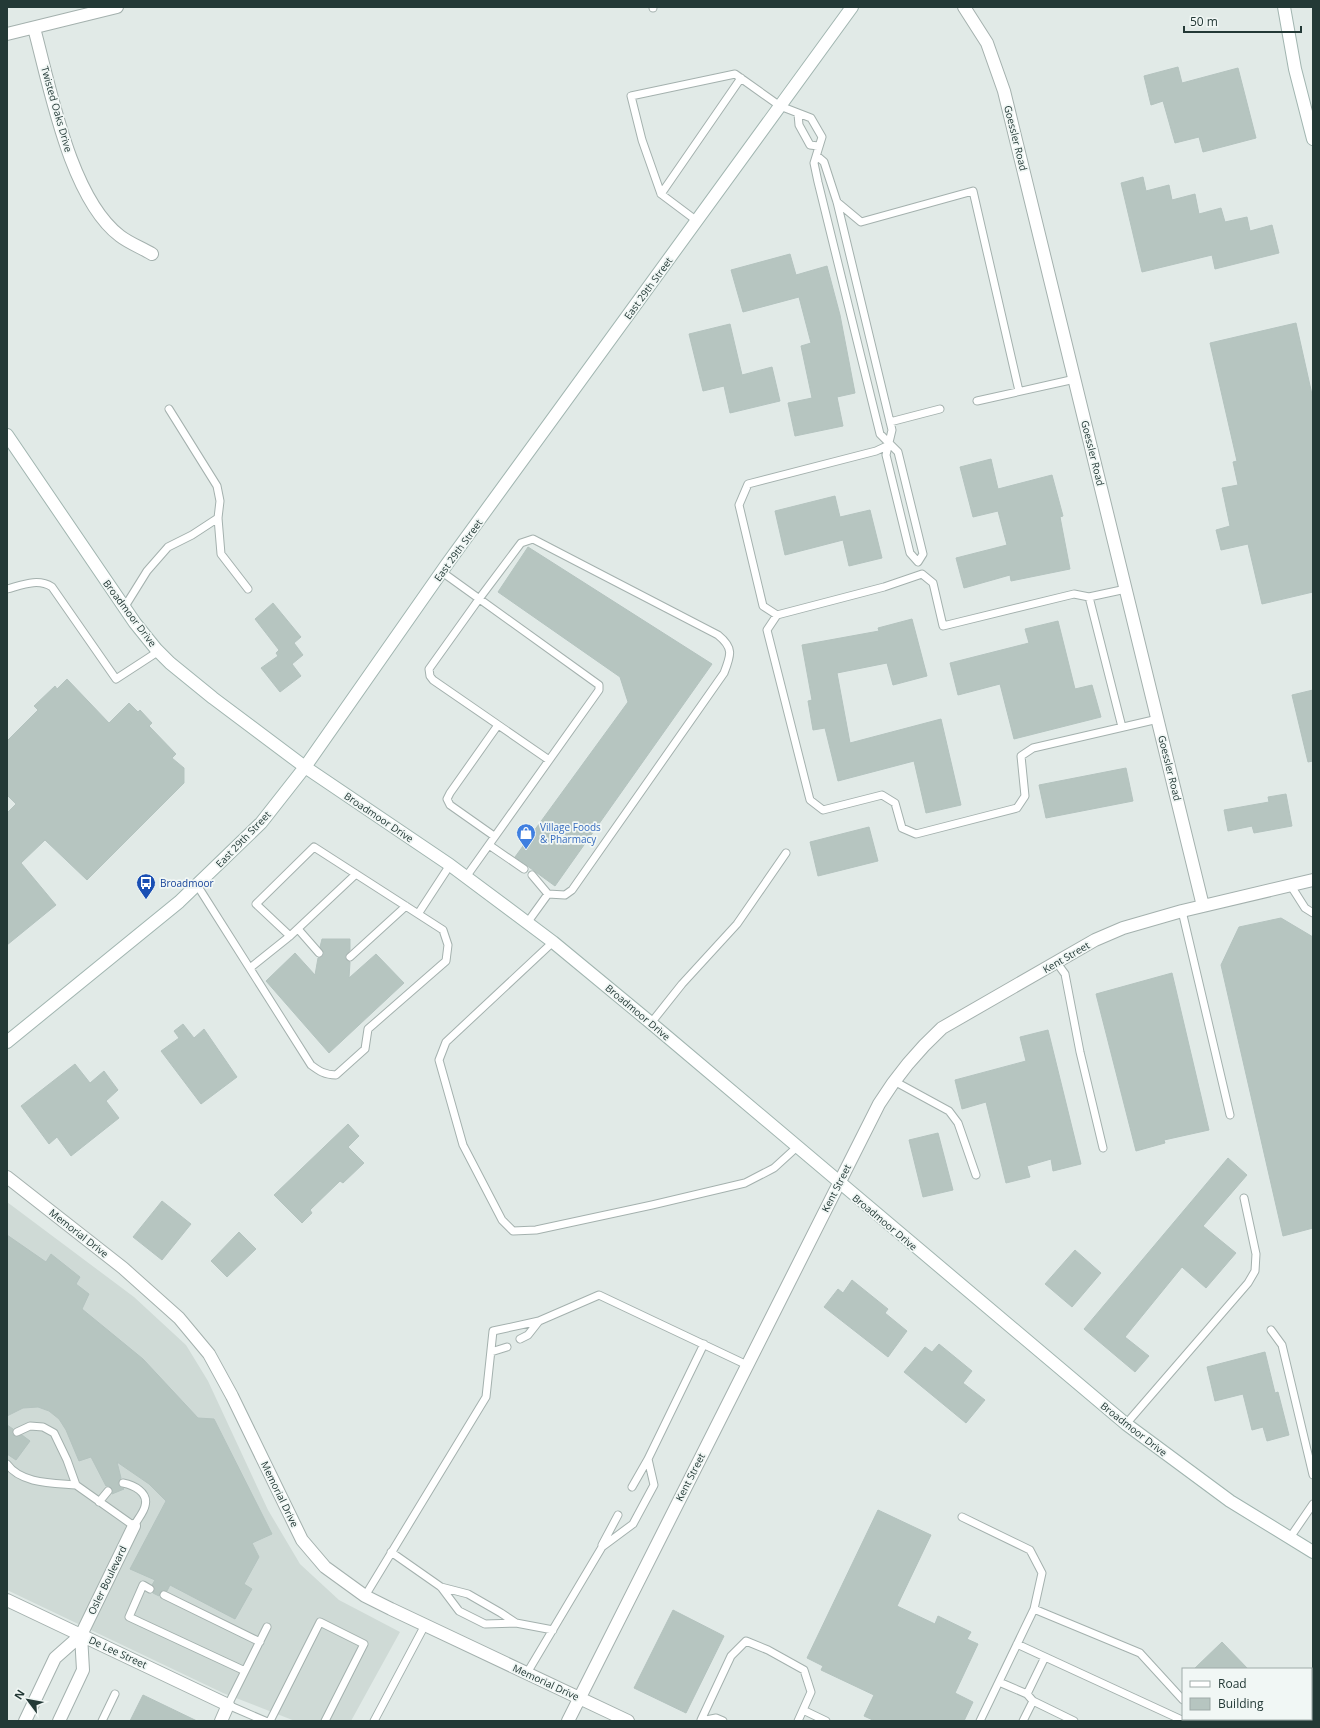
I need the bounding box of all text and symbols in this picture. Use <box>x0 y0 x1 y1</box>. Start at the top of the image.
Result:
scale bar <box>1184 8 1301 34</box>
text: 50 m <box>1190 13 1218 30</box>
street label: Twisted Oaks Drive <box>38 64 76 154</box>
street label: Goessler Road <box>1001 104 1031 172</box>
street label: East 29th Street <box>621 254 676 322</box>
street label: Goessler Road <box>1078 419 1108 487</box>
street label: East 29th Street <box>431 516 486 584</box>
street label: Broadmoor Drive <box>100 577 160 650</box>
street label: Goessler Road <box>1155 734 1185 802</box>
street label: Broadmoor Drive <box>342 789 417 846</box>
street label: East 29th Street <box>212 807 274 870</box>
place label: Village Foods & Pharmacy <box>540 820 601 846</box>
shop icon: Village Foods & Pharmacy <box>515 822 537 850</box>
bus stop icon: Broadmoor <box>135 872 157 900</box>
place label: Broadmoor <box>160 876 214 890</box>
street label: Kent Street <box>1040 938 1092 976</box>
street label: Broadmoor Drive <box>603 981 674 1044</box>
street label: Kent Street <box>818 1161 854 1214</box>
street label: Broadmoor Drive <box>850 1191 921 1254</box>
street label: Memorial Drive <box>46 1205 112 1261</box>
street label: Broadmoor Drive <box>1098 1399 1170 1460</box>
street label: Kent Street <box>672 1450 708 1503</box>
street label: Memorial Drive <box>258 1459 302 1530</box>
street label: Osler Boulevard <box>84 1543 130 1617</box>
street label: De Lee Street <box>87 1632 150 1672</box>
street label: Memorial Drive <box>511 1661 582 1704</box>
legend <box>1182 1668 1312 1720</box>
text: Road <box>1218 1675 1247 1692</box>
north arrow <box>8 1680 48 1720</box>
text: N <box>10 1687 28 1702</box>
text: Building <box>1218 1695 1264 1712</box>

